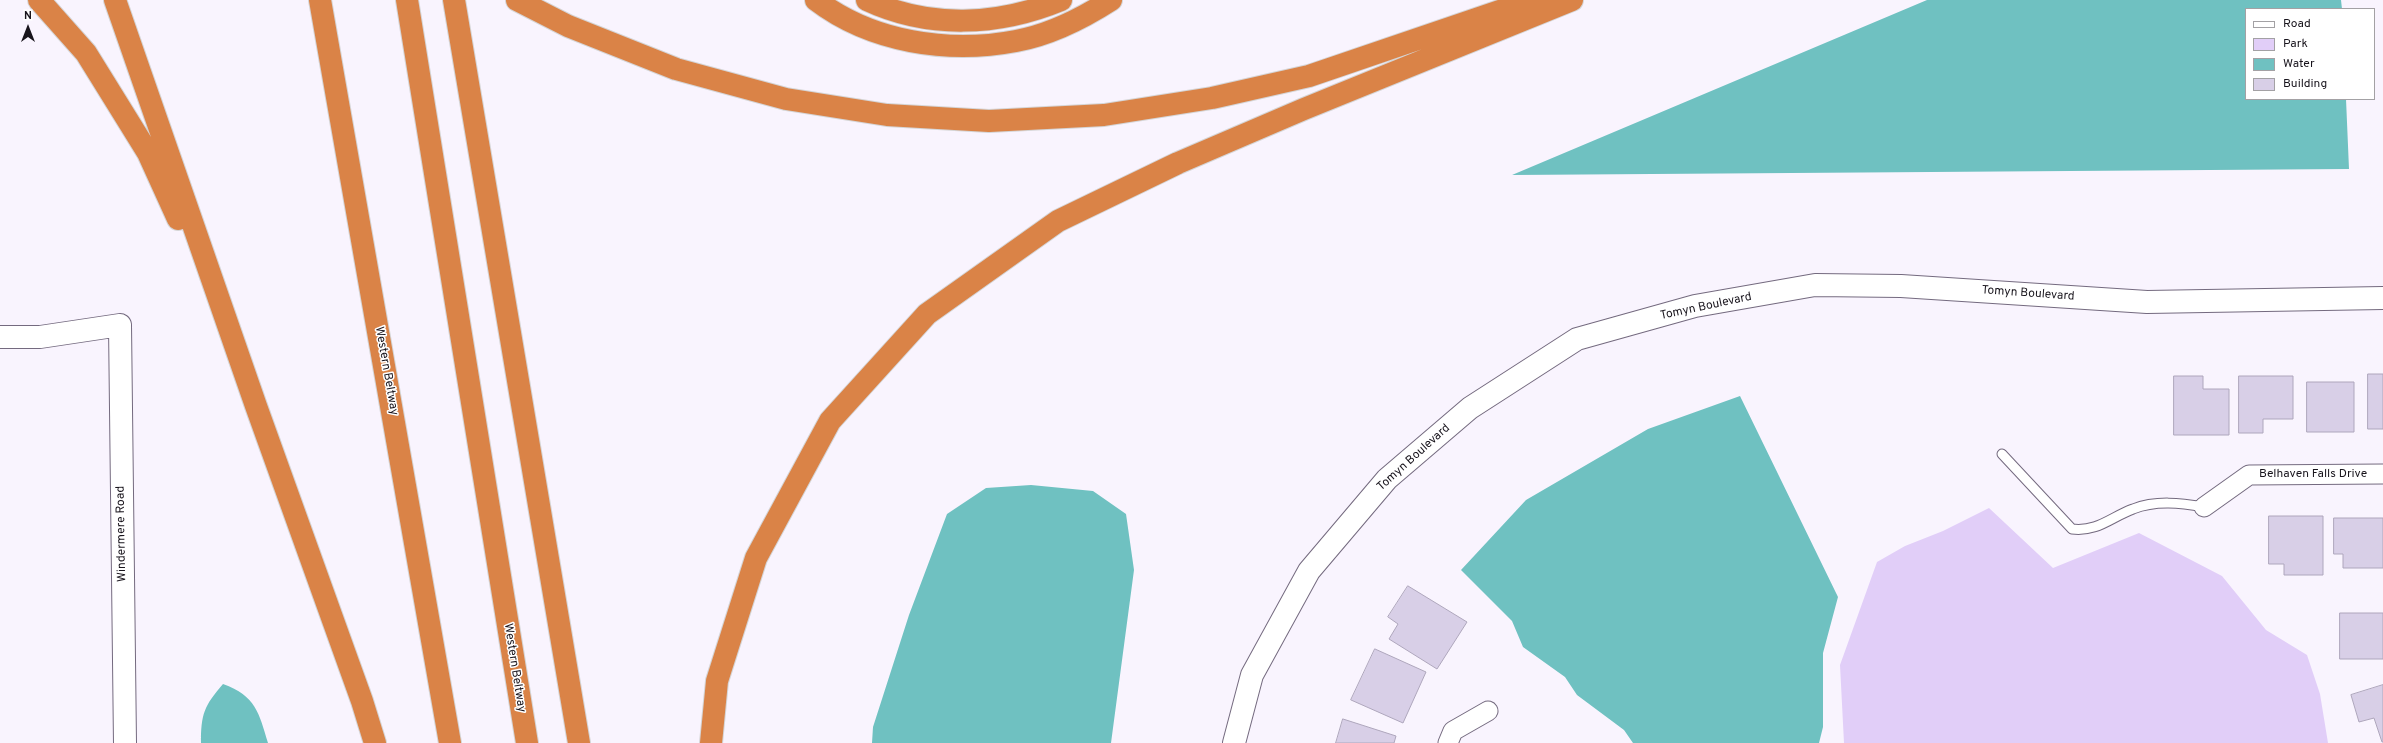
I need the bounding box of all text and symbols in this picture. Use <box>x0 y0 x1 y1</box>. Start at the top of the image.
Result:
north arrow <box>8 8 48 48</box>
legend <box>2245 8 2375 100</box>
text: N <box>24 9 32 23</box>
text: Road <box>2283 16 2311 32</box>
text: Park <box>2283 36 2308 52</box>
text: Water <box>2283 56 2315 72</box>
text: Building <box>2283 76 2327 92</box>
street label: Tomyn Boulevard <box>1981 284 2075 304</box>
street label: Tomyn Boulevard <box>1659 290 1753 324</box>
street label: Western Beltway <box>371 326 401 416</box>
street label: Tomyn Boulevard <box>1375 422 1453 494</box>
street label: Belhaven Falls Drive <box>2259 468 2367 482</box>
street label: Windermere Road <box>114 486 130 582</box>
street label: Western Beltway <box>500 622 528 714</box>

